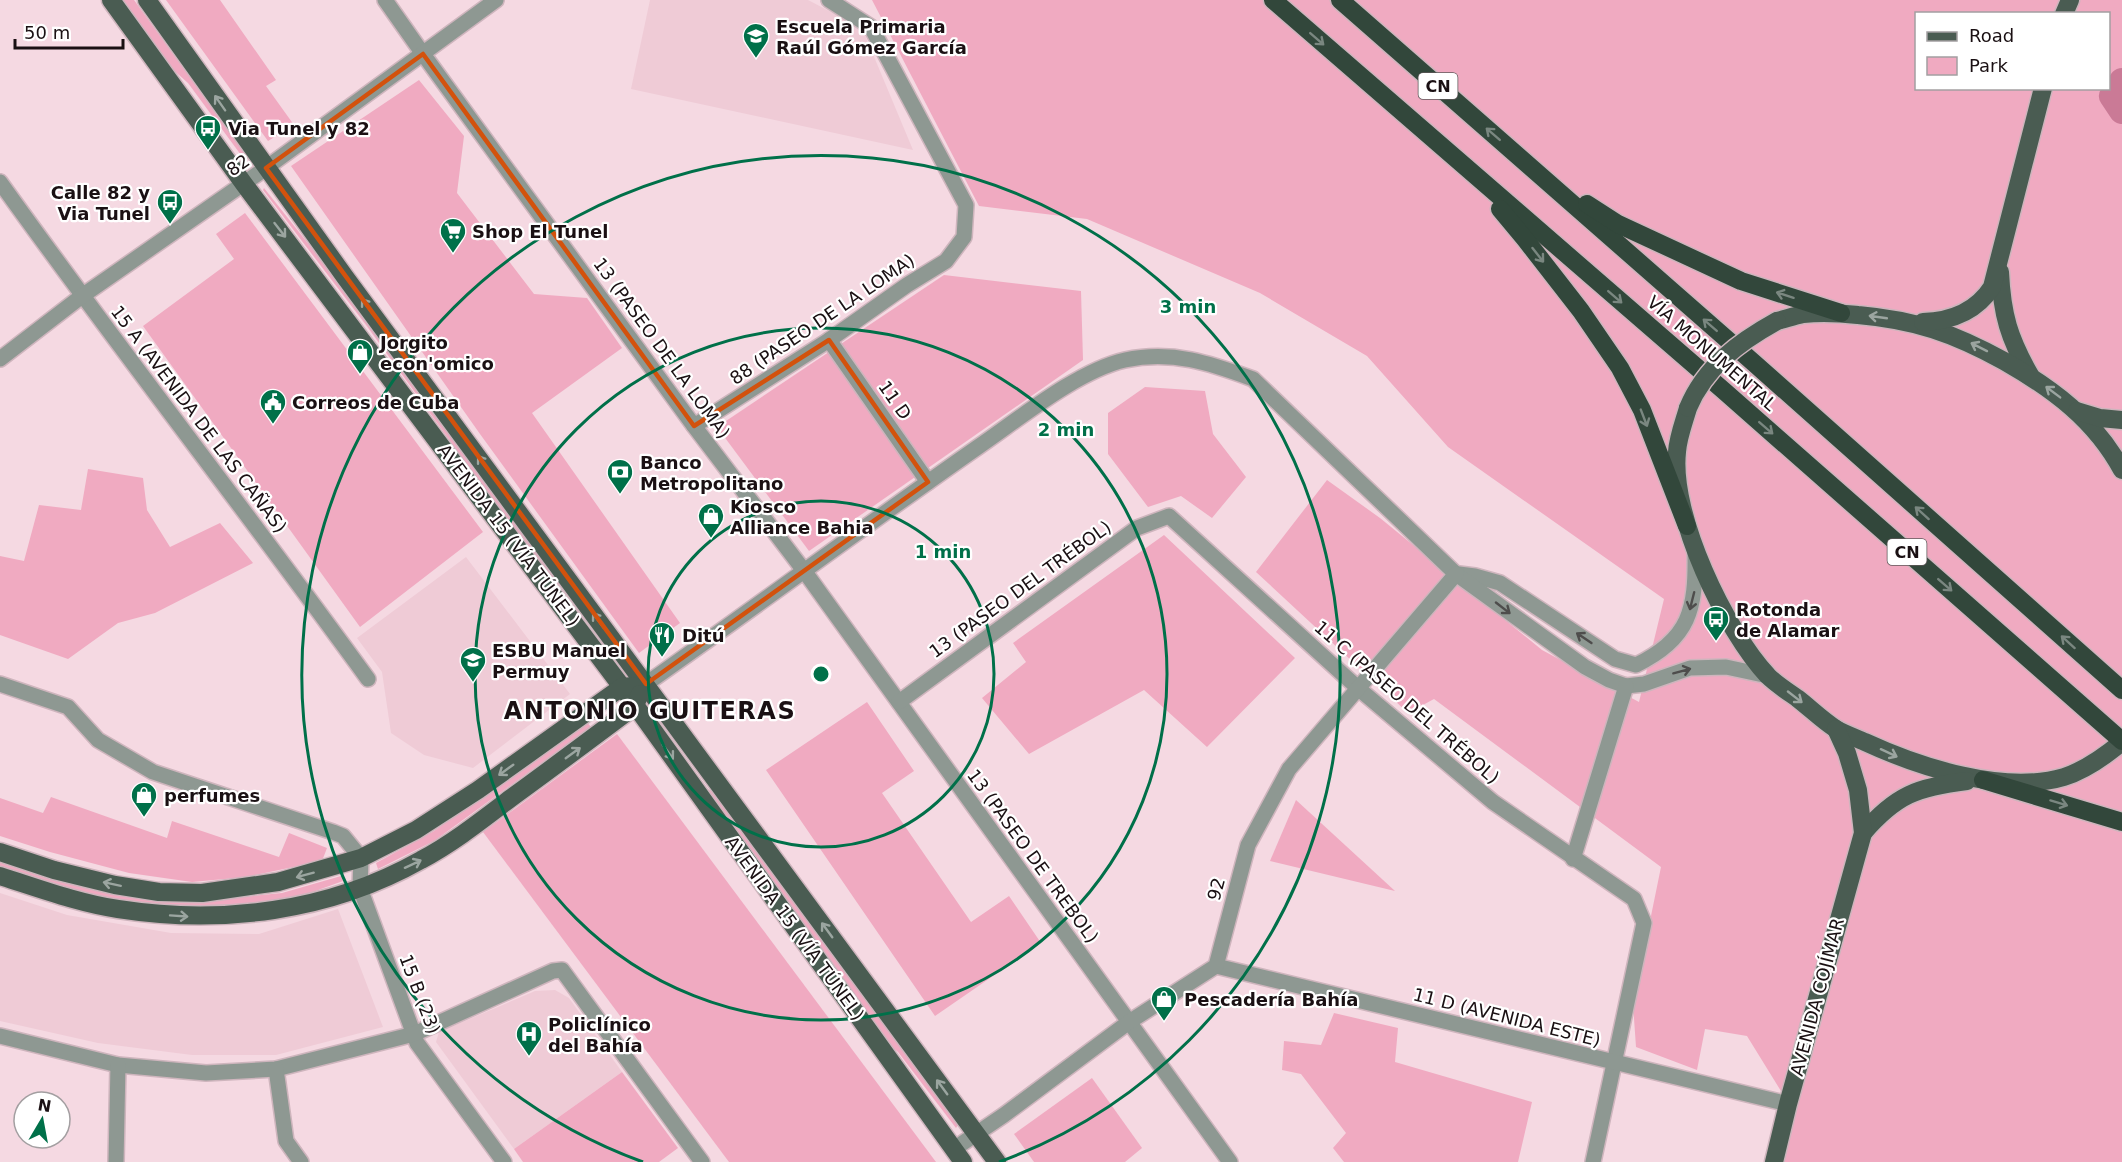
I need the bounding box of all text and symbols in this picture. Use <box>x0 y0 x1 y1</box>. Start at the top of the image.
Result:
scale bar <box>15 12 123 50</box>
legend <box>1915 12 2110 90</box>
place label: Escuela Primaria Raúl Gómez García <box>776 16 967 58</box>
school or university icon: Escuela Primaria Raúl Gómez García <box>741 21 771 59</box>
text: 50 m <box>24 22 70 43</box>
text: Road <box>1969 25 2014 46</box>
one-way arrow <box>1309 31 1325 45</box>
text: Park <box>1969 55 2008 76</box>
road number: CN <box>1418 73 1458 99</box>
one-way arrow <box>214 96 226 112</box>
bus stop icon: Via Tunel y 82 <box>193 113 223 151</box>
place label: Via Tunel y 82 <box>228 118 370 139</box>
one-way arrow <box>1486 127 1501 141</box>
street label: 82 <box>223 150 253 180</box>
place label: Calle 82 y Via Tunel <box>51 182 150 224</box>
bus stop icon: Calle 82 y Via Tunel <box>155 187 185 225</box>
supermarket icon: Shop El Tunel <box>438 216 468 254</box>
one-way arrow <box>274 221 287 237</box>
place label: Shop El Tunel <box>472 221 608 242</box>
one-way arrow <box>1531 247 1544 263</box>
street label: 88 (PASEO DE LA LOMA) <box>726 249 918 389</box>
street label: 13 (PASEO DE LA LOMA) <box>589 254 735 442</box>
one-way arrow <box>1776 289 1795 300</box>
one-way arrow <box>1607 290 1622 304</box>
street label: VÍA MONUMENTAL <box>1643 291 1781 415</box>
text: 3 min <box>1160 296 1216 317</box>
one-way arrow <box>361 298 373 314</box>
street label: 15 A (AVENIDA DE LAS CAÑAS) <box>107 301 291 537</box>
one-way arrow <box>1868 311 1888 322</box>
one-way arrow <box>1703 318 1718 332</box>
place label: Jorgito econ'omico <box>378 332 494 374</box>
shop icon: Jorgito econ'omico <box>345 337 375 375</box>
one-way arrow <box>1970 341 1988 352</box>
street label: 11 D <box>874 377 916 423</box>
one-way arrow <box>2046 386 2062 399</box>
public building icon: Correos de Cuba <box>258 387 288 425</box>
place label: Correos de Cuba <box>292 392 459 413</box>
one-way arrow <box>1640 408 1651 427</box>
text: 2 min <box>1038 419 1094 440</box>
one-way arrow <box>1759 421 1774 435</box>
street label: AVENIDA 15 (VÍA TÚNEL) <box>434 440 584 630</box>
place label: Banco Metropolitano <box>640 452 784 494</box>
one-way arrow <box>476 456 489 472</box>
bank icon: Banco Metropolitano <box>605 457 635 495</box>
place label: Kiosco Alliance Bahia <box>730 496 874 538</box>
shop icon: Kiosco Alliance Bahia <box>696 501 726 539</box>
one-way arrow <box>1915 506 1930 520</box>
street label: 13 (PASEO DEL TRÉBOL) <box>925 516 1115 662</box>
road number: CN <box>1888 539 1926 565</box>
text: 1 min <box>915 541 971 562</box>
one-way arrow <box>1937 578 1952 592</box>
one-way arrow <box>1685 592 1697 611</box>
place label: Rotonda de Alamar <box>1736 599 1840 641</box>
one-way arrow <box>1495 602 1511 615</box>
bus stop icon: Rotonda de Alamar <box>1701 604 1731 642</box>
one-way arrow <box>592 612 605 628</box>
street label: 11 C (PASEO DEL TRÉBOL) <box>1310 616 1504 788</box>
restaurant icon: Ditú <box>647 620 677 658</box>
place label: Ditú <box>682 625 725 646</box>
one-way arrow <box>1576 632 1593 644</box>
one-way arrow <box>2061 635 2076 649</box>
place label: ESBU Manuel Permuy <box>492 640 626 682</box>
school or university icon: ESBU Manuel Permuy <box>458 645 488 683</box>
centre of rings <box>811 664 831 684</box>
one-way arrow <box>1672 664 1691 676</box>
one-way arrow <box>1787 690 1803 703</box>
district label: ANTONIO GUITERAS <box>504 697 796 725</box>
one-way arrow <box>662 743 675 759</box>
one-way arrow <box>564 746 580 759</box>
one-way arrow <box>1880 748 1898 760</box>
one-way arrow <box>498 764 514 776</box>
street label: 13 (PASEO DE TREBOL) <box>963 765 1103 947</box>
shop icon: perfumes <box>129 780 159 818</box>
place label: perfumes <box>164 785 260 806</box>
one-way arrow <box>2049 798 2068 809</box>
street label: AVENIDA 15 (VÍA TÚNEL) <box>721 832 869 1024</box>
one-way arrow <box>404 857 422 869</box>
one-way arrow <box>296 869 315 881</box>
street label: 92 <box>1203 875 1229 903</box>
one-way arrow <box>103 878 122 889</box>
one-way arrow <box>169 911 189 922</box>
street label: AVENIDA COJÍMAR <box>1786 916 1848 1078</box>
one-way arrow <box>820 922 833 938</box>
street label: 15 B (23) <box>395 951 445 1037</box>
shop icon: Pescadería Bahía <box>1149 984 1179 1022</box>
street label: 11 D (AVENIDA ESTE) <box>1411 984 1603 1050</box>
place label: Pescadería Bahía <box>1184 989 1358 1010</box>
place label: Policlínico del Bahía <box>548 1014 651 1056</box>
hospital icon: Policlínico del Bahía <box>514 1019 544 1057</box>
one-way arrow <box>936 1080 948 1096</box>
north arrow <box>12 1090 72 1150</box>
text: N <box>36 1095 53 1116</box>

